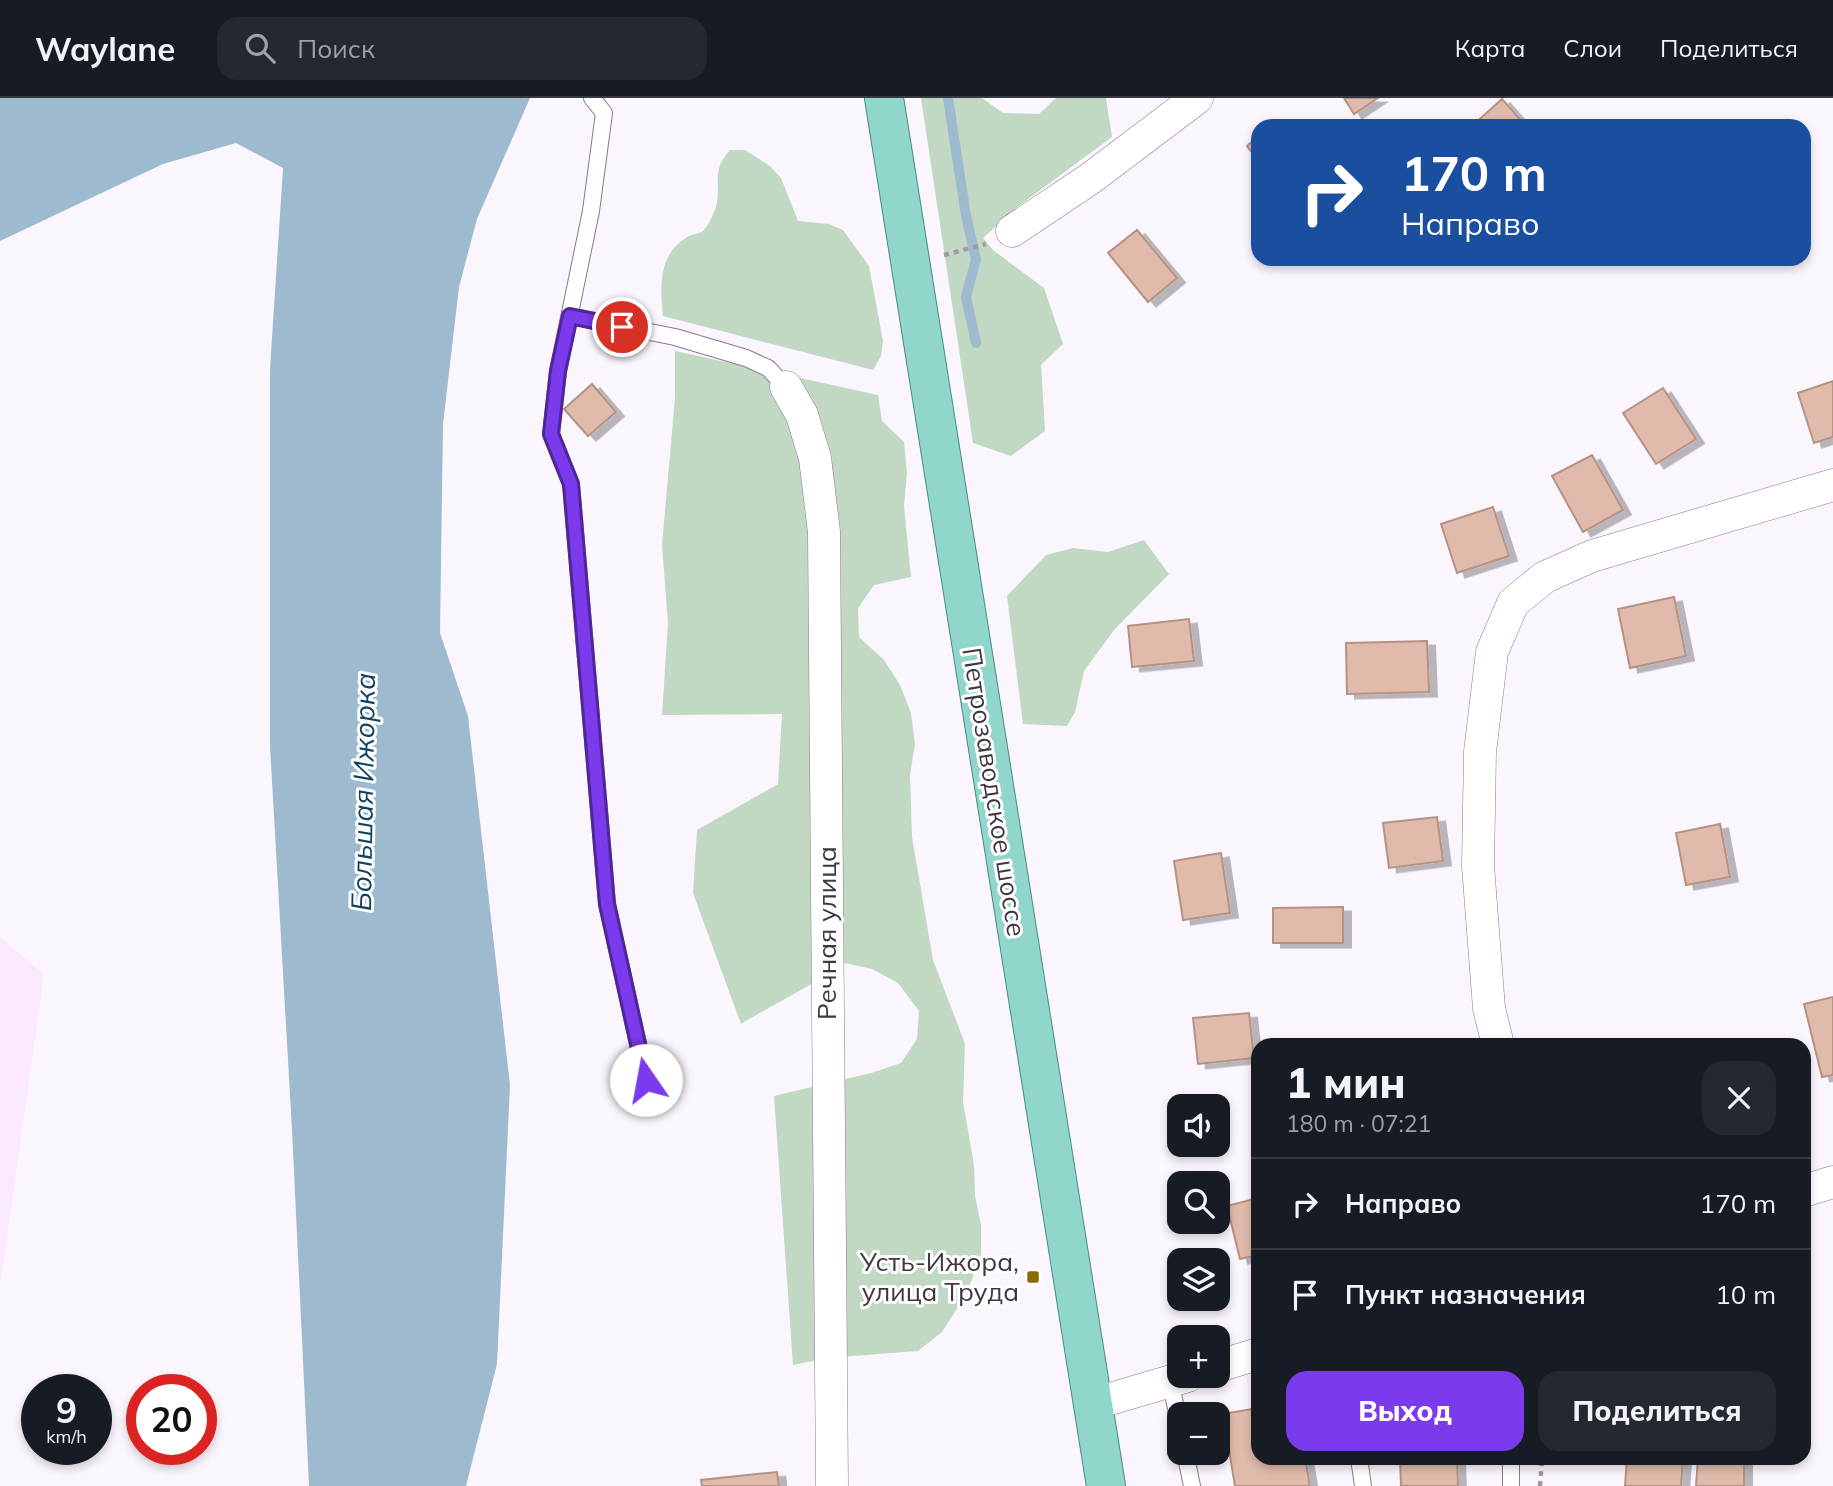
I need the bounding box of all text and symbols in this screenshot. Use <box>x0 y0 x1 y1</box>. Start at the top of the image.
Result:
search box <box>217 17 707 80</box>
text: Waylane <box>35 28 175 69</box>
icon: search <box>241 29 279 67</box>
text: Поиск <box>297 32 375 65</box>
text: Карта <box>1455 33 1525 63</box>
text: Слои <box>1563 33 1622 63</box>
text: Поделиться <box>1660 33 1798 63</box>
text: 170 m <box>1401 142 1547 203</box>
icon: right <box>1286 147 1377 238</box>
text: Направо <box>1401 203 1540 243</box>
pin <box>592 297 652 357</box>
icon: arrive <box>603 308 641 346</box>
street label: Петрозаводское шоссе <box>955 645 1034 939</box>
water label: Большая Ижорка <box>343 673 382 911</box>
street label: Речная улица <box>810 846 843 1020</box>
position arrow <box>609 1043 683 1117</box>
text: 1 мин <box>1286 1056 1406 1109</box>
button: close <box>1702 1061 1776 1135</box>
map controls <box>1167 1094 1230 1465</box>
button: sound <box>1167 1094 1230 1157</box>
text: 180 m · 07:21 <box>1286 1109 1431 1138</box>
button: search <box>1167 1171 1230 1234</box>
icon: right <box>1286 1185 1324 1223</box>
text: Направо <box>1345 1187 1461 1220</box>
text: 170 m <box>1700 1187 1776 1220</box>
place label: Усть-Ижора, улица Труда <box>859 1245 1019 1308</box>
button: layers <box>1167 1248 1230 1311</box>
marker: Усть-Ижора, улица Труда <box>1025 1269 1041 1285</box>
icon: arrive <box>1286 1276 1324 1314</box>
text: Пункт назначения <box>1345 1278 1586 1311</box>
text: 10 m <box>1715 1278 1776 1311</box>
button: + <box>1167 1325 1230 1388</box>
button: Выход <box>1286 1371 1524 1451</box>
button: Поделиться <box>1538 1371 1776 1451</box>
speed limit sign: 20 <box>126 1374 217 1465</box>
text: 9 <box>56 1388 77 1432</box>
button: − <box>1167 1402 1230 1465</box>
text: km/h <box>46 1425 87 1448</box>

